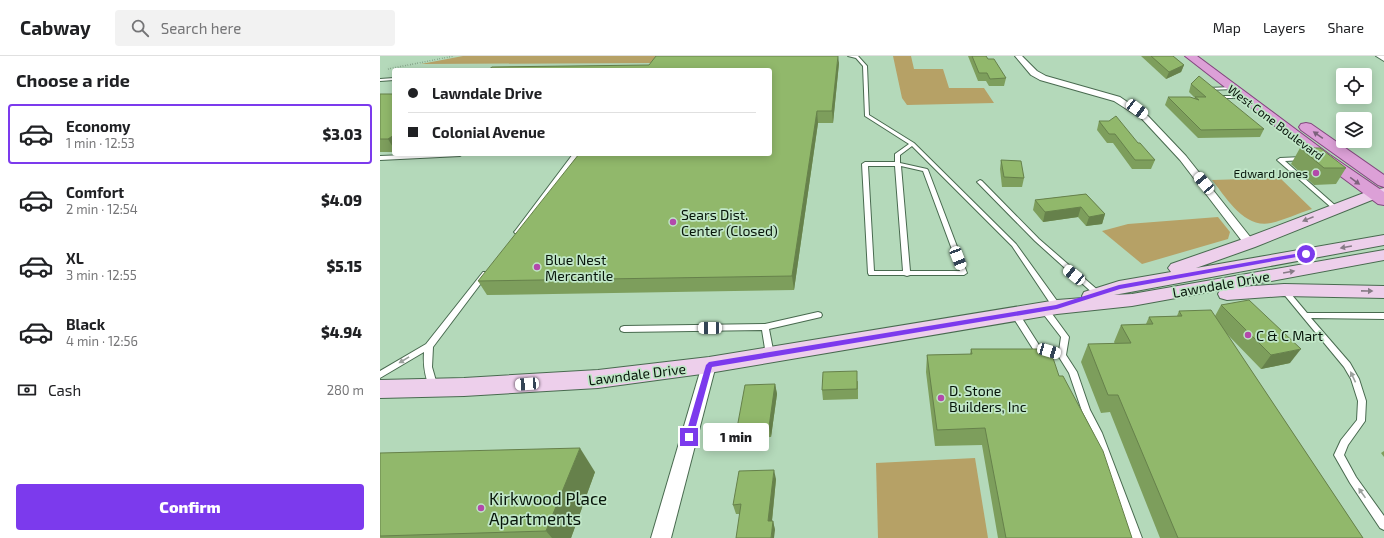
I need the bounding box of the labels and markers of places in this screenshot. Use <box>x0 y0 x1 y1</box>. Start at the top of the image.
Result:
place label: Edward Jones <box>1234 166 1308 180</box>
marker: Edward Jones <box>1311 168 1321 178</box>
place label: Sears Dist. Center (Closed) <box>681 206 778 239</box>
marker: Sears Dist. Center (Closed) <box>668 217 678 227</box>
place label: Blue Nest Mercantile <box>545 251 613 284</box>
marker: Blue Nest Mercantile <box>532 262 542 272</box>
place label: C & C Mart <box>1256 327 1323 344</box>
marker: C & C Mart <box>1243 330 1253 340</box>
place label: D. Stone Builders, Inc <box>949 382 1027 415</box>
marker: D. Stone Builders, Inc <box>936 393 946 403</box>
place label: Kirkwood Place Apartments <box>489 488 607 529</box>
marker: Kirkwood Place Apartments <box>476 503 486 513</box>

